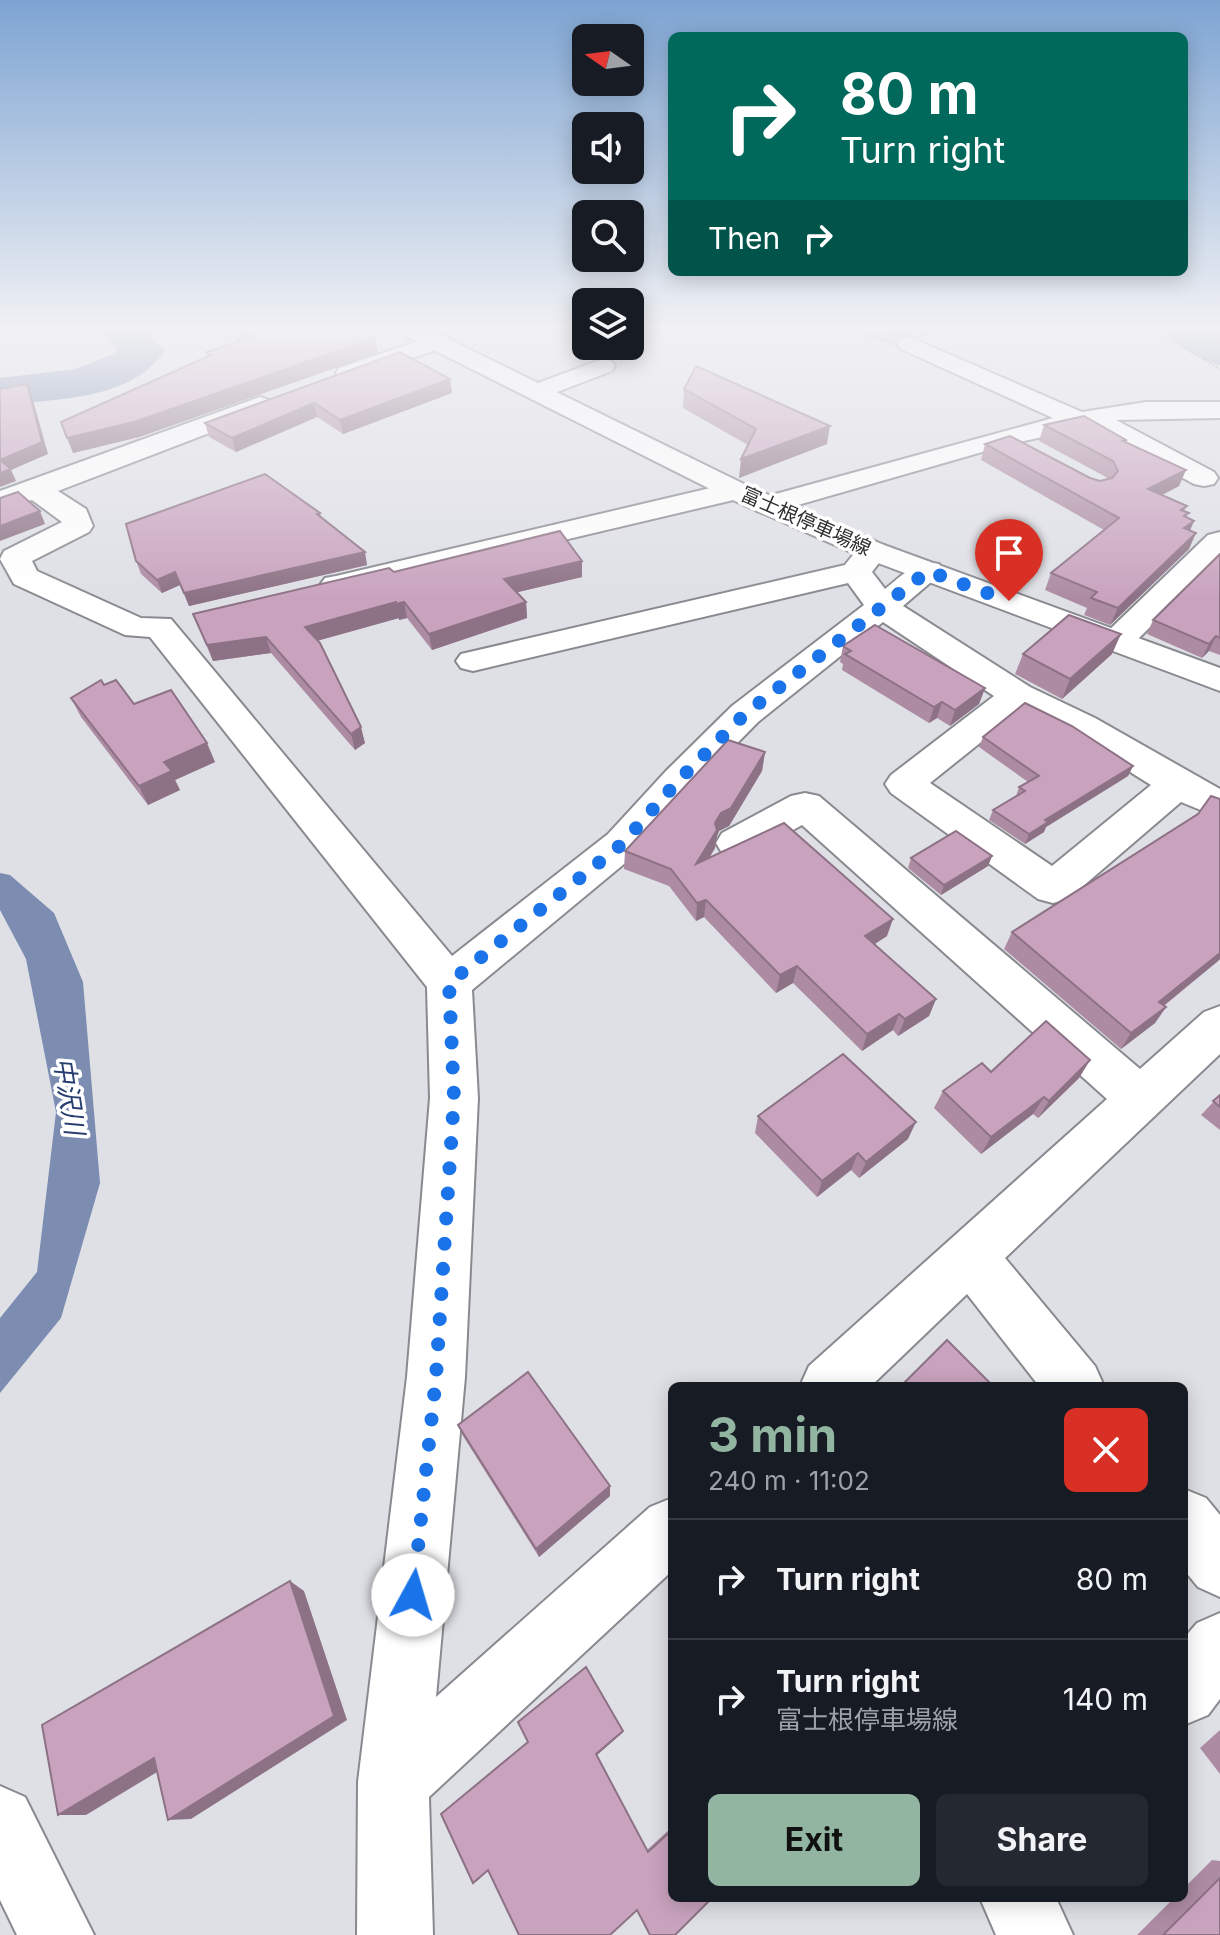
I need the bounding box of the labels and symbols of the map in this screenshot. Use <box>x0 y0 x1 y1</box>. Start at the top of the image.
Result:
north arrow <box>572 24 644 96</box>
street label: 富士根停車場線 <box>737 482 875 560</box>
pin <box>975 519 1043 601</box>
water label: 中沢川 <box>48 1055 91 1140</box>
position arrow <box>371 1553 455 1637</box>

